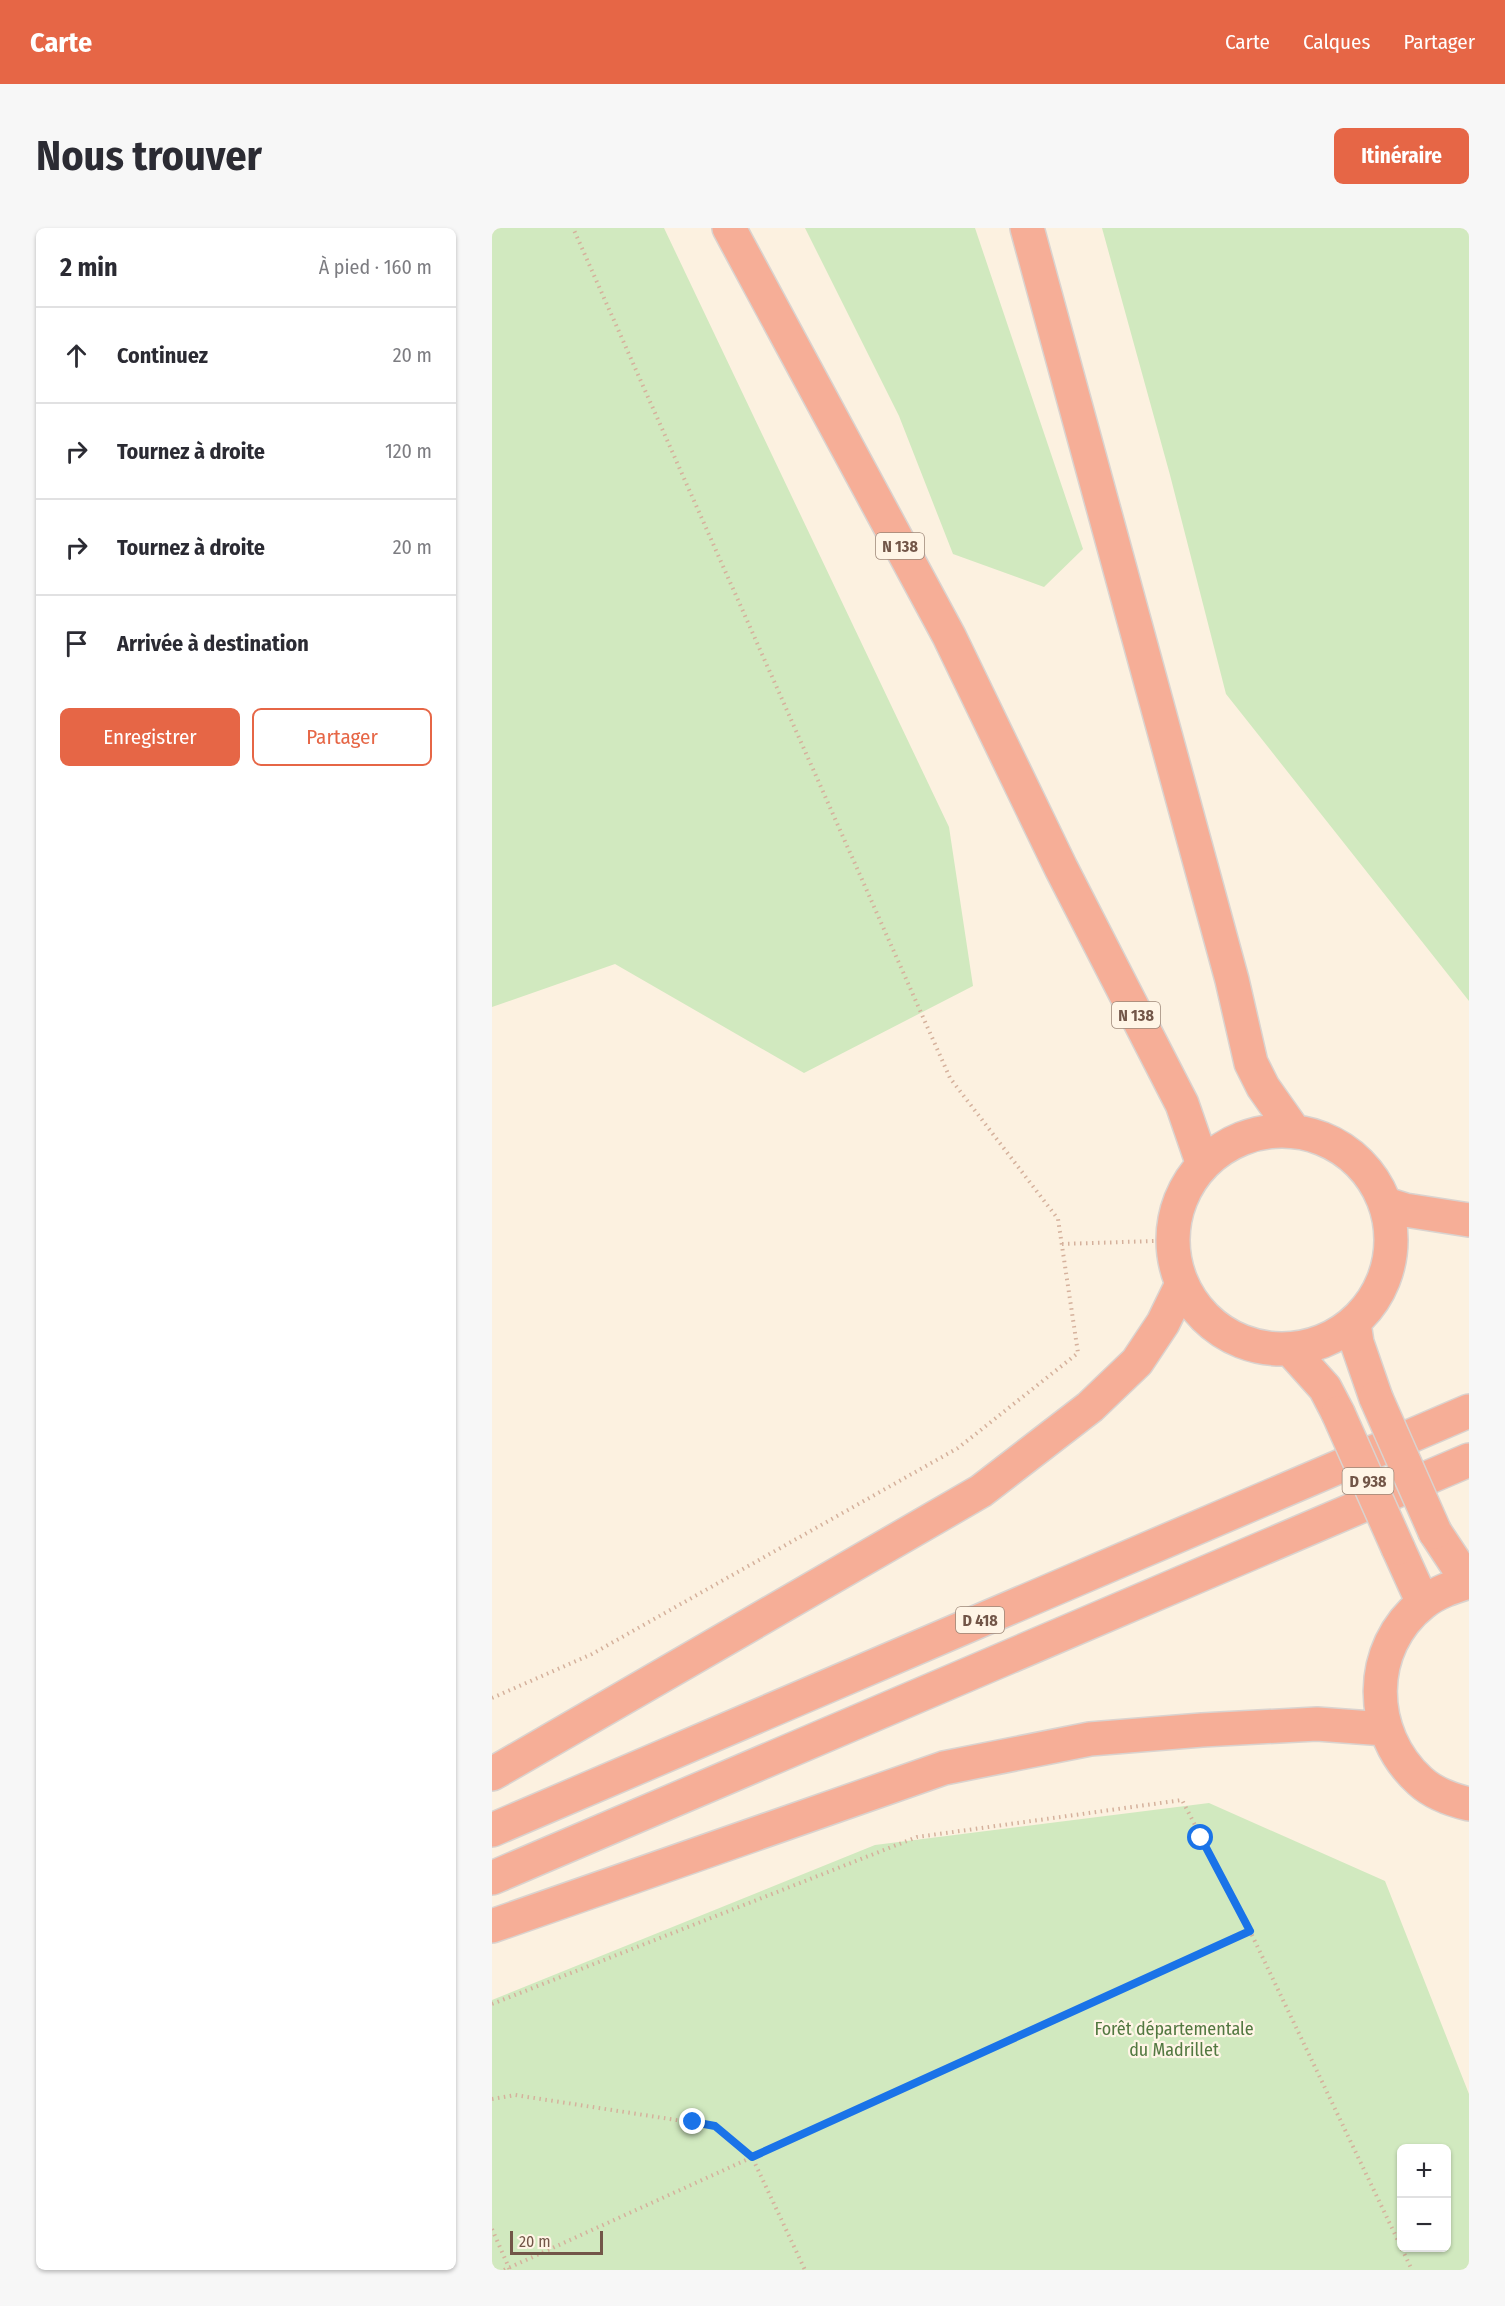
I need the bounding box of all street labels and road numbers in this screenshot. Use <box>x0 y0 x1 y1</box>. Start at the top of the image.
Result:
road number: N 138 <box>876 533 924 559</box>
road number: N 138 <box>1112 1002 1160 1028</box>
road number: D 938 <box>1342 1468 1394 1494</box>
road number: D 418 <box>956 1607 1004 1633</box>

